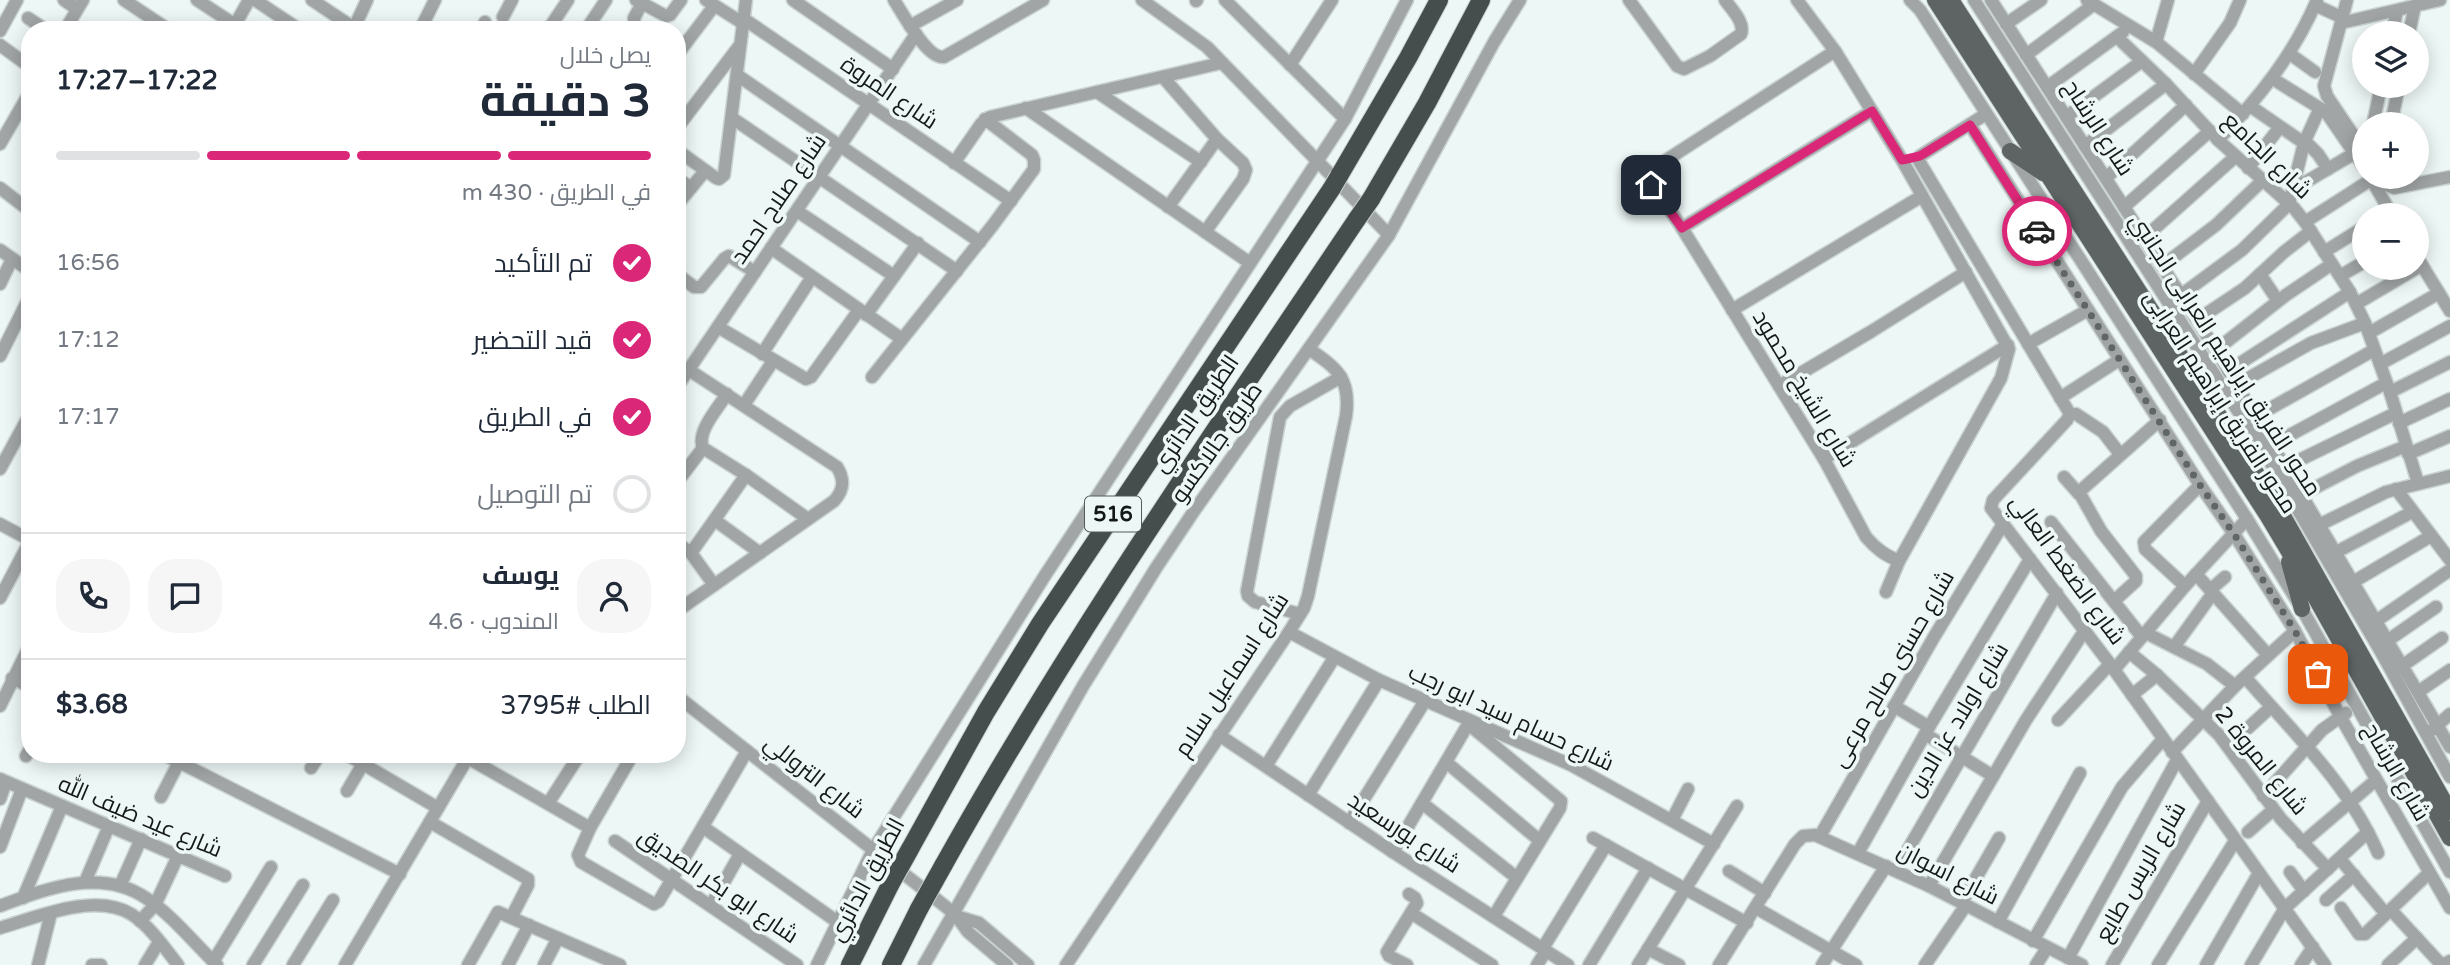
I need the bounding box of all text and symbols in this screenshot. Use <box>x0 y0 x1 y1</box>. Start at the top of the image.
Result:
map controls <box>2352 21 2429 280</box>
button: layers <box>2352 21 2429 98</box>
text: يصل خلال <box>560 42 651 70</box>
street label: شارع المروة <box>834 50 943 137</box>
text: 17:22–17:27 <box>56 65 218 96</box>
text: 3 دقيقة <box>480 74 651 129</box>
street label: شارع الرشاح <box>2056 75 2139 182</box>
street label: شارع الجامع <box>2216 107 2317 206</box>
button: + <box>2352 112 2429 189</box>
street label: شارع صلاح احمد <box>725 129 834 270</box>
pin <box>1621 155 1681 215</box>
icon: home <box>1632 166 1670 204</box>
text: في الطريق · 430 m <box>462 179 651 207</box>
courier <box>2002 196 2072 266</box>
button: − <box>2352 203 2429 280</box>
street label: محور الفريق إبراهيم العرابى الجانبي <box>2123 208 2327 502</box>
icon: car <box>2018 212 2056 250</box>
icon: check <box>613 244 651 282</box>
text: تم التأكيد <box>494 248 592 279</box>
text: 16:56 <box>56 249 120 277</box>
street label: محور الفريق إبراهيم العرابى <box>2137 285 2303 519</box>
street label: شارع الشيخ محمود <box>1745 305 1862 473</box>
icon: check <box>613 321 651 359</box>
text: قيد التحضير <box>473 325 592 356</box>
text: 17:12 <box>56 326 120 354</box>
street label: الطريق الدائري <box>1146 350 1248 480</box>
street label: طريق جالاكسو <box>1165 377 1269 509</box>
icon: check <box>613 398 651 436</box>
text: في الطريق <box>478 402 592 433</box>
text: 17:17 <box>56 403 120 431</box>
text: تم التوصيل <box>477 479 592 510</box>
street label: شارع الضغط العالي <box>2001 489 2131 652</box>
road number: 516 <box>1085 496 1141 532</box>
button: phone <box>56 559 130 633</box>
button: chat <box>148 559 222 633</box>
button: person <box>577 559 651 633</box>
text: يوسف <box>482 560 559 591</box>
street label: شارع حسنى صالح مرعى <box>1825 566 1962 773</box>
street label: شارع اسماعيل سلام <box>1169 588 1296 763</box>
text: المندوب · 4.6 <box>428 608 559 636</box>
street label: شارع اولاد عز الدين <box>1901 638 2016 803</box>
pin <box>2288 644 2348 704</box>
icon: bag <box>2299 655 2337 693</box>
street label: شارع حسام سيد ابو رجب <box>1403 658 1618 779</box>
text: $3.68 <box>56 689 128 720</box>
text: الطلب #3795 <box>500 690 651 721</box>
street label: شارع المروة 2 <box>2208 701 2313 822</box>
street label: شارع الرشاح <box>2356 718 2435 827</box>
street label: شارع التروللي <box>756 729 870 827</box>
street label: شارع عيد ضيف الله <box>53 768 227 865</box>
street label: شارع بورسعيد <box>1342 786 1466 881</box>
street label: شارع الريس طايع <box>2090 797 2193 948</box>
street label: الطريق الدائري <box>823 813 914 948</box>
street label: شارع ابو بكر الصديق <box>632 822 804 951</box>
street label: شارع اسوان <box>1892 836 2004 912</box>

